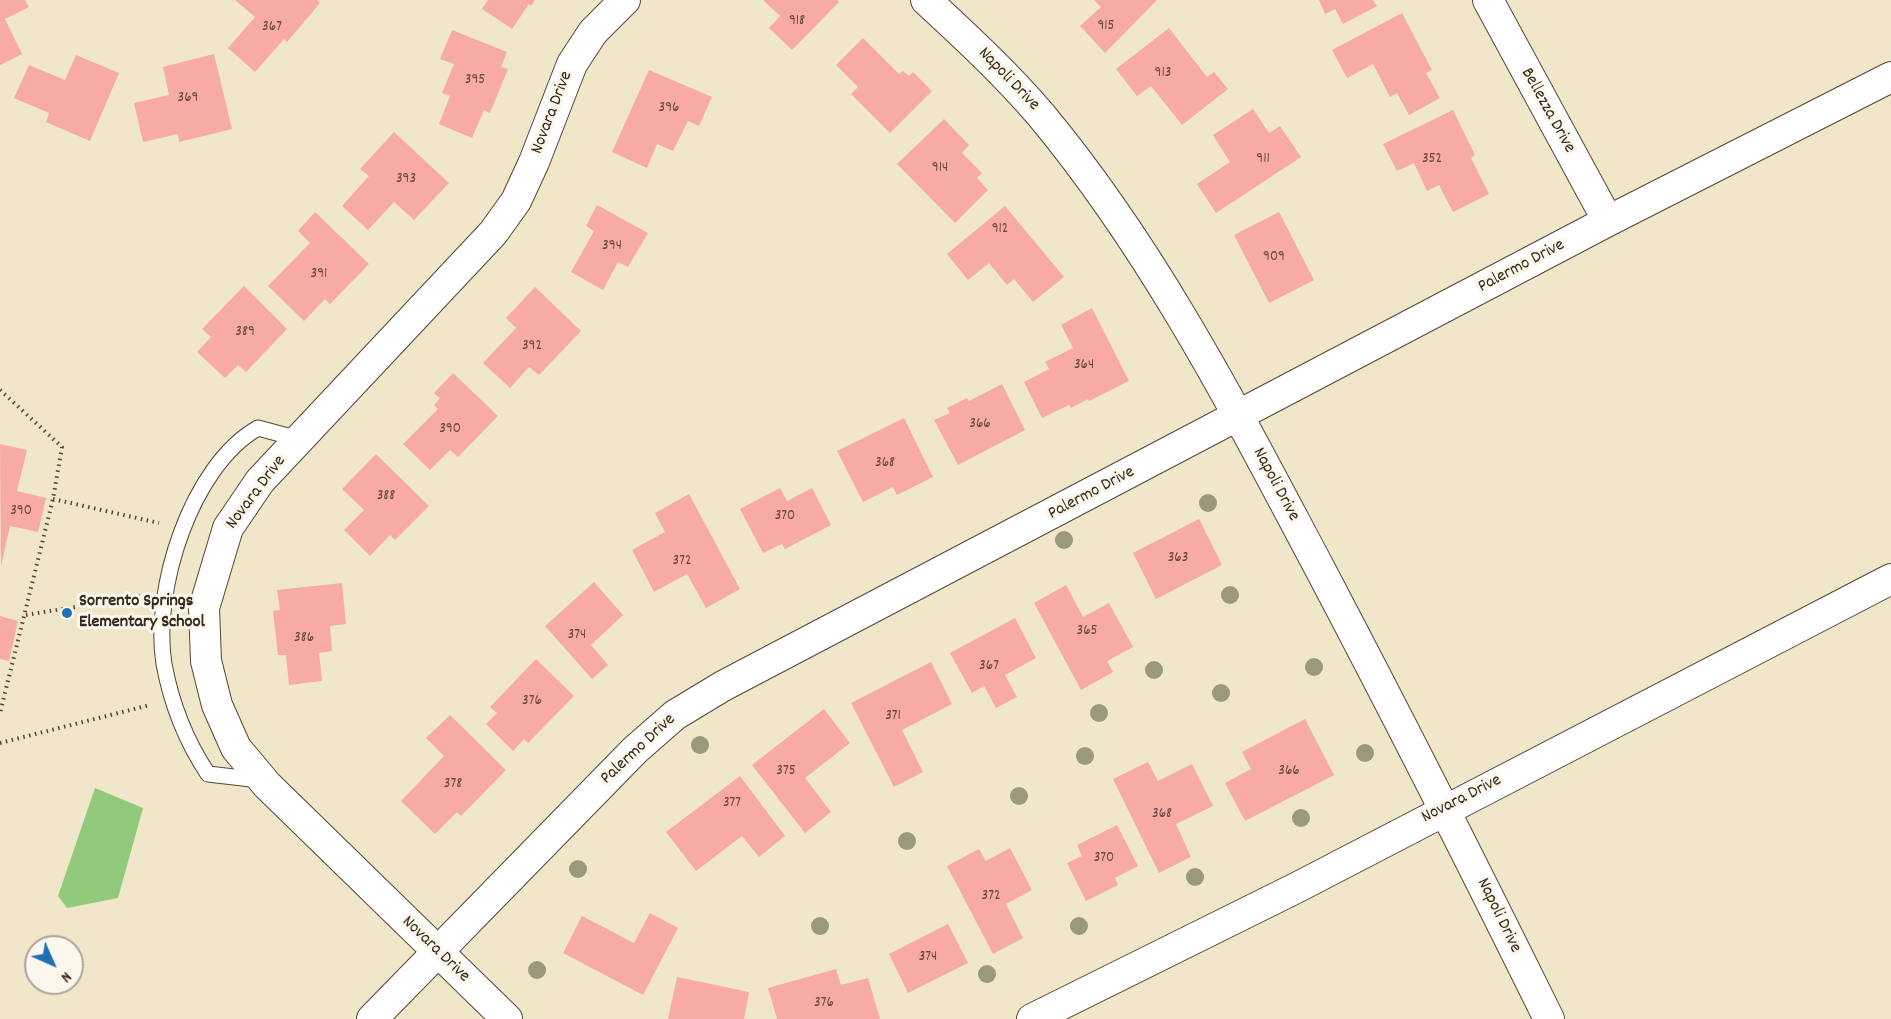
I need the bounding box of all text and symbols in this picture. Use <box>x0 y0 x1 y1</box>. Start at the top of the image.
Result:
house number: 918 <box>789 13 805 31</box>
house number: 915 <box>1097 18 1115 36</box>
house number: 367 <box>262 19 282 37</box>
street label: Napoli Drive <box>972 44 1044 116</box>
house number: 913 <box>1155 65 1171 83</box>
street label: Bellezza Drive <box>1515 65 1579 157</box>
street label: Novara Drive <box>527 69 579 157</box>
house number: 395 <box>465 72 485 90</box>
house number: 369 <box>178 90 198 108</box>
house number: 396 <box>659 100 679 118</box>
house number: 911 <box>1256 151 1270 169</box>
house number: 352 <box>1422 151 1442 169</box>
house number: 914 <box>932 160 948 178</box>
house number: 393 <box>396 171 416 189</box>
house number: 912 <box>992 221 1008 239</box>
street label: Palermo Drive <box>1475 235 1569 299</box>
house number: 394 <box>602 238 622 256</box>
house number: 909 <box>1263 249 1285 267</box>
house number: 391 <box>311 266 327 284</box>
house number: 389 <box>235 324 255 342</box>
house number: 392 <box>522 338 542 356</box>
house number: 364 <box>1074 357 1094 375</box>
house number: 366 <box>969 416 991 434</box>
house number: 390 <box>439 421 461 439</box>
street label: Napoli Drive <box>1247 445 1303 525</box>
street label: Novara Drive <box>222 452 292 534</box>
house number: 368 <box>875 455 895 473</box>
street label: Palermo Drive <box>1045 462 1139 526</box>
house number: 388 <box>377 488 395 506</box>
house number: 390 <box>10 503 32 521</box>
house number: 370 <box>775 508 795 526</box>
house number: 363 <box>1168 550 1188 568</box>
house number: 372 <box>673 553 691 571</box>
place label: Sorrento Springs Elementary School <box>79 592 205 634</box>
marker: Sorrento Springs Elementary School <box>60 606 74 620</box>
house number: 365 <box>1077 623 1097 641</box>
house number: 374 <box>568 627 586 645</box>
house number: 386 <box>294 630 314 648</box>
house number: 367 <box>979 658 999 676</box>
house number: 376 <box>522 693 542 711</box>
house number: 371 <box>885 708 901 726</box>
street label: Palermo Drive <box>597 710 681 790</box>
house number: 375 <box>776 763 796 781</box>
house number: 366 <box>1278 763 1300 781</box>
street label: Novara Drive <box>1418 771 1506 829</box>
house number: 378 <box>444 776 462 794</box>
house number: 377 <box>723 795 741 813</box>
house number: 368 <box>1152 806 1172 824</box>
house number: 370 <box>1094 850 1114 868</box>
street label: Napoli Drive <box>1471 875 1525 957</box>
house number: 372 <box>982 888 1000 906</box>
street label: Novara Drive <box>396 912 474 988</box>
north arrow <box>24 935 84 995</box>
house number: 374 <box>919 949 937 967</box>
text: N <box>55 966 77 988</box>
house number: 376 <box>814 995 834 1013</box>

